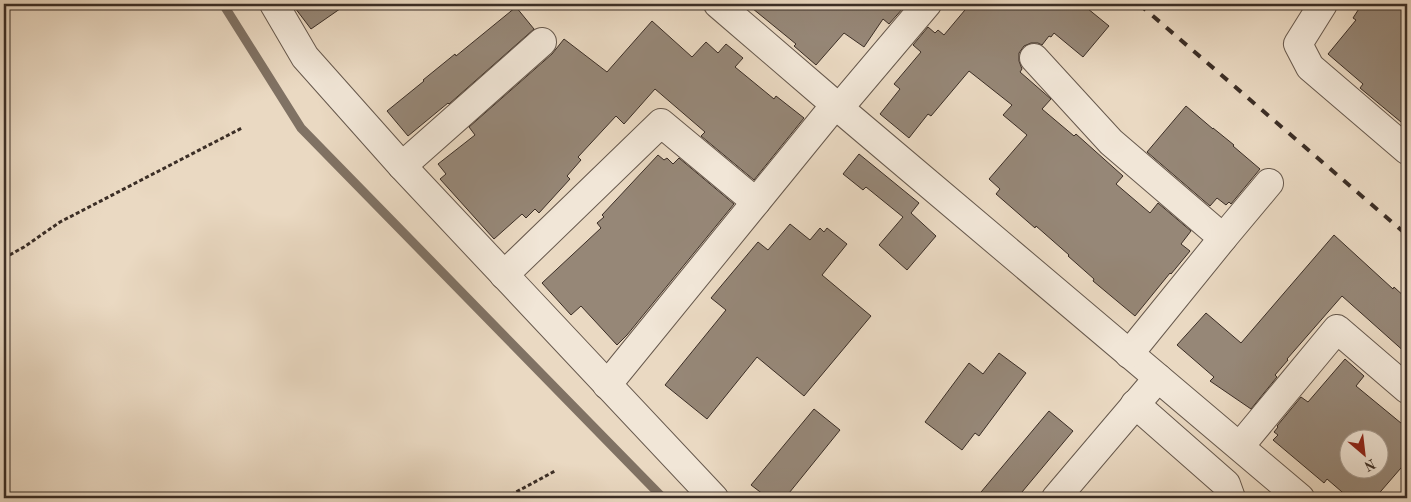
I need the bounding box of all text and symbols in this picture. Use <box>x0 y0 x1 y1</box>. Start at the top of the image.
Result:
north arrow <box>1338 430 1388 480</box>
text: N <box>1361 456 1378 473</box>

